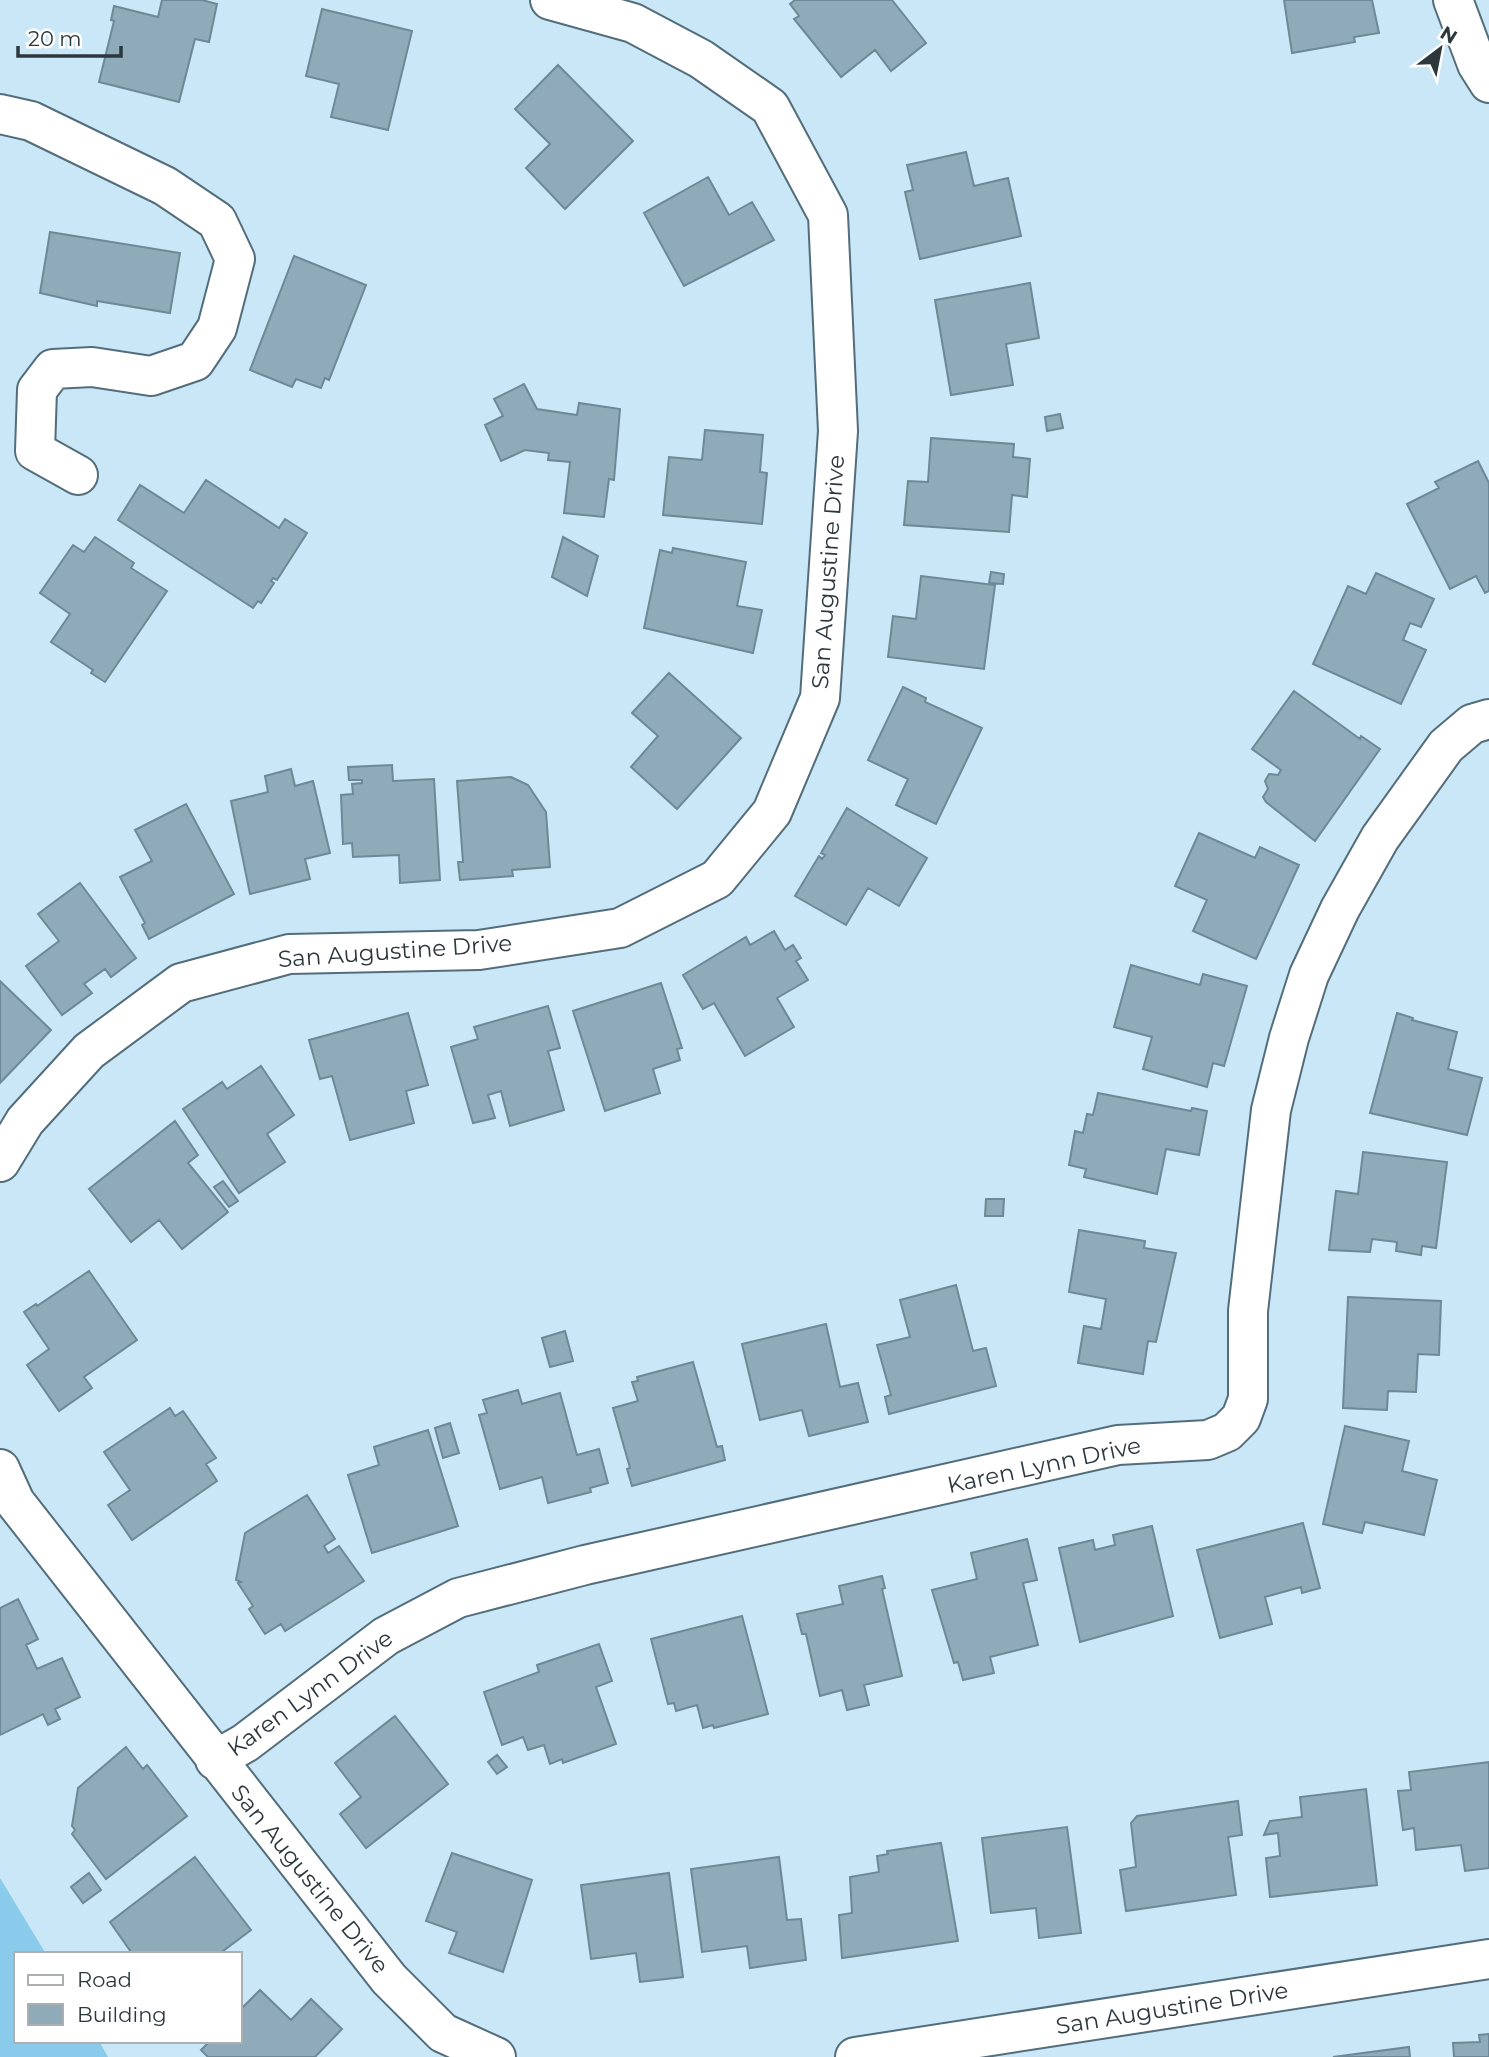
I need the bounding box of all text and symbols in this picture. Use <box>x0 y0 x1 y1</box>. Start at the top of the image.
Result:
scale bar <box>18 14 121 58</box>
north arrow <box>1405 14 1475 84</box>
text: N <box>1436 21 1461 49</box>
text: 20 m <box>28 26 82 51</box>
street label: San Augustine Drive <box>806 454 850 690</box>
street label: San Augustine Drive <box>277 929 513 973</box>
street label: Karen Lynn Drive <box>945 1431 1143 1499</box>
street label: Karen Lynn Drive <box>222 1624 398 1762</box>
street label: San Augustine Drive <box>225 1779 395 1979</box>
legend <box>14 1952 242 2043</box>
text: Road <box>77 1967 132 1992</box>
street label: San Augustine Drive <box>1054 1976 1290 2040</box>
text: Building <box>77 2002 167 2027</box>

